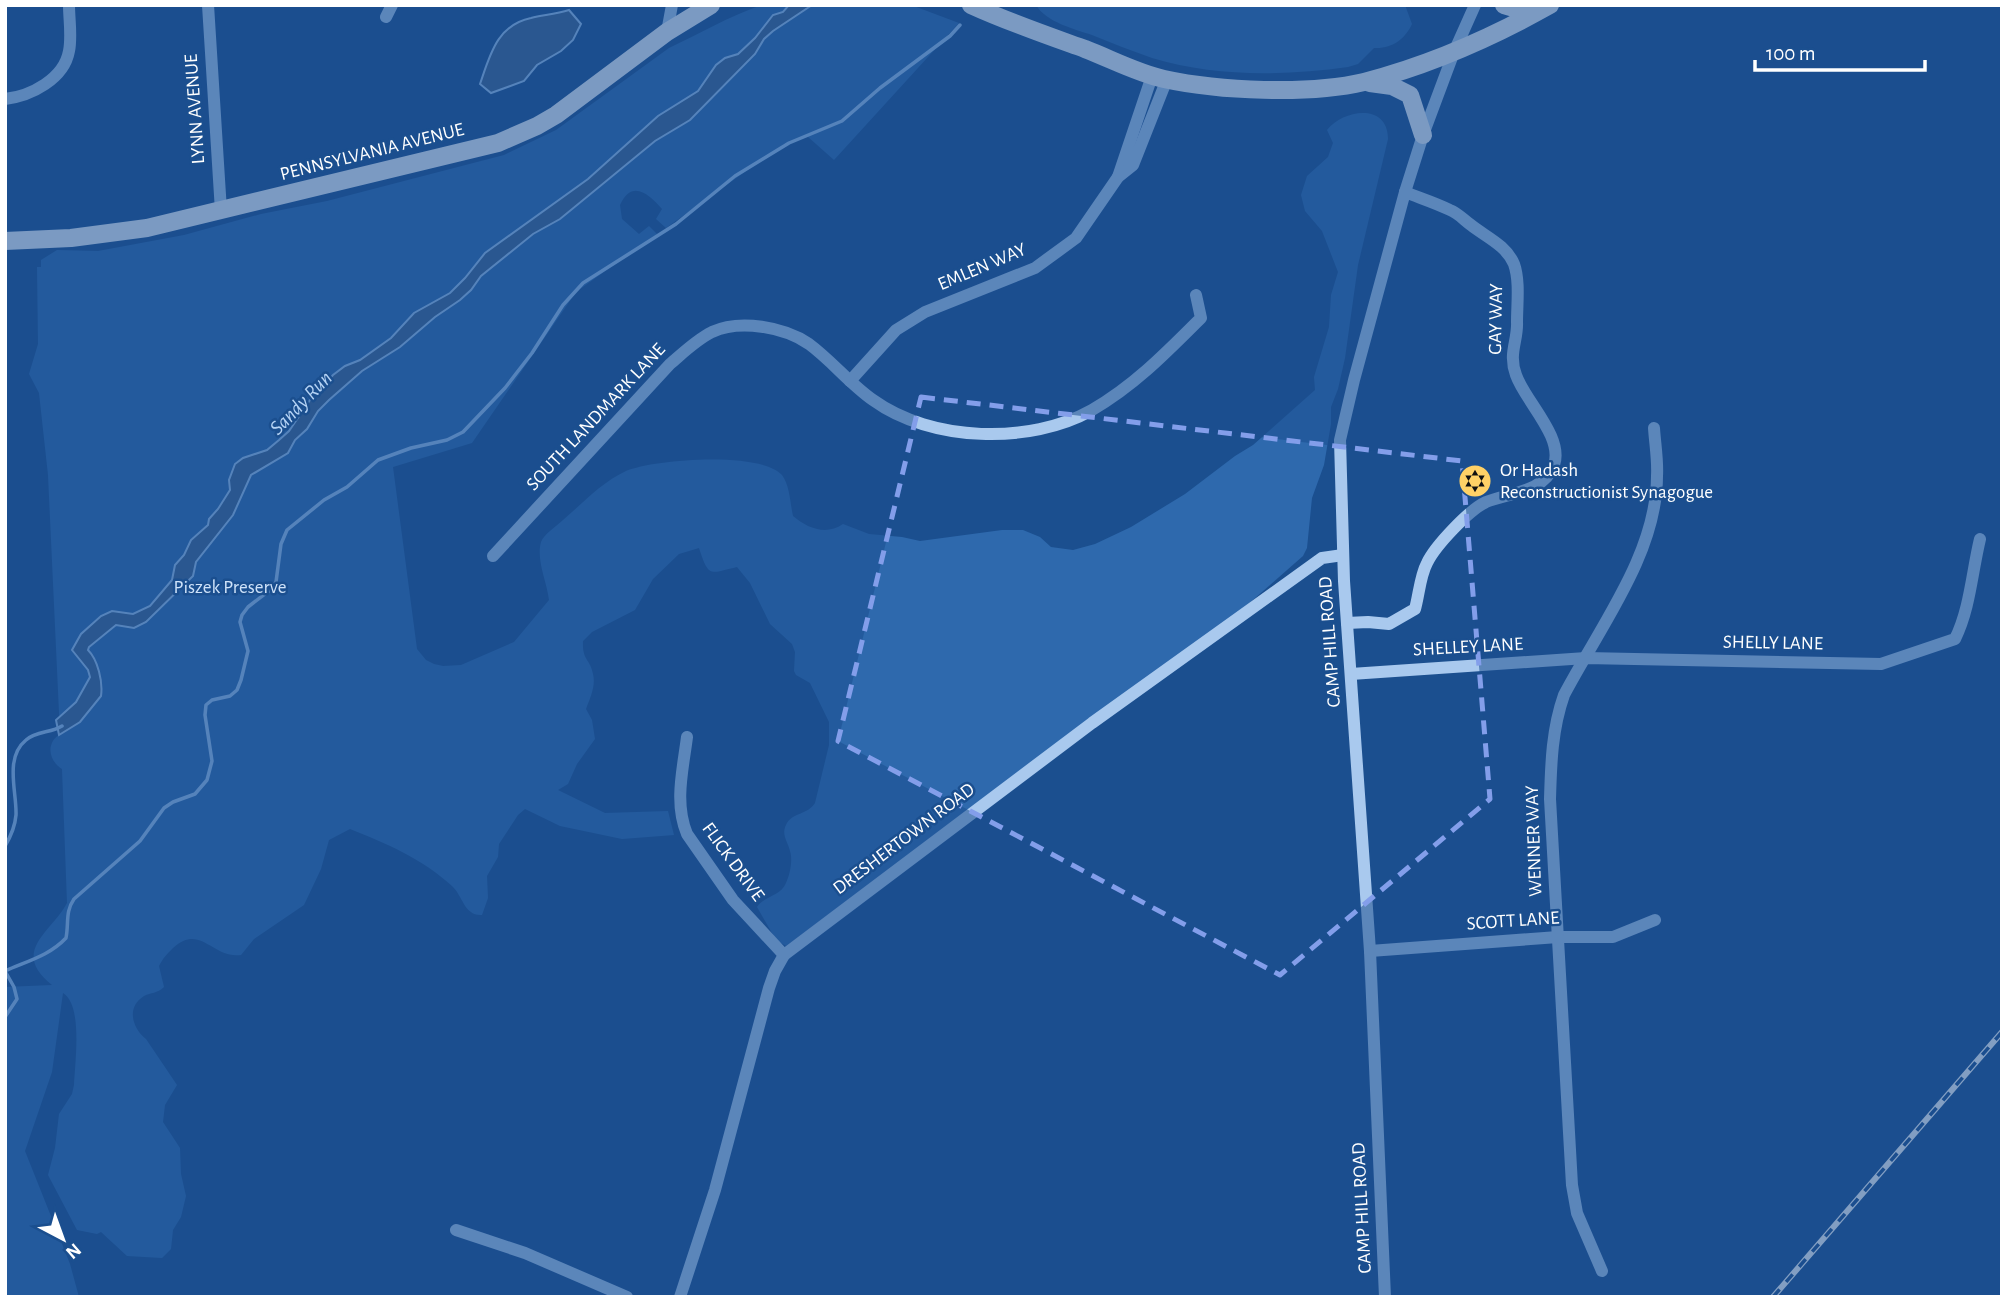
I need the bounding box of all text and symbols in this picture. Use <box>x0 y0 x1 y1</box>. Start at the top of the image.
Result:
scale bar <box>1755 28 1925 72</box>
text: 100 m <box>1766 43 1816 64</box>
street label: LYNN AVENUE <box>182 53 208 165</box>
street label: PENNSYLVANIA AVENUE <box>278 120 466 184</box>
street label: EMLEN WAY <box>935 240 1029 294</box>
street label: GAY WAY <box>1486 283 1506 355</box>
street label: SOUTH LANDMARK LANE <box>523 340 669 494</box>
water label: Sandy Run <box>266 367 336 439</box>
place label: Or Hadash Reconstructionist Synagogue <box>1500 461 1713 502</box>
synagogue icon: Or Hadash Reconstructionist Synagogue <box>1456 462 1494 500</box>
street label: CAMP HILL ROAD <box>1316 576 1344 708</box>
park label: Piszek Preserve <box>174 578 286 597</box>
street label: SHELLY LANE <box>1723 633 1823 653</box>
street label: SHELLEY LANE <box>1412 635 1524 659</box>
street label: DRESHERTOWN ROAD <box>830 780 978 898</box>
street label: WENNER WAY <box>1523 785 1545 897</box>
street label: FLICK DRIVE <box>698 819 768 905</box>
street label: SCOTT LANE <box>1466 908 1560 934</box>
street label: CAMP HILL ROAD <box>1349 1142 1375 1274</box>
north arrow <box>28 1204 98 1274</box>
text: N <box>62 1239 84 1262</box>

